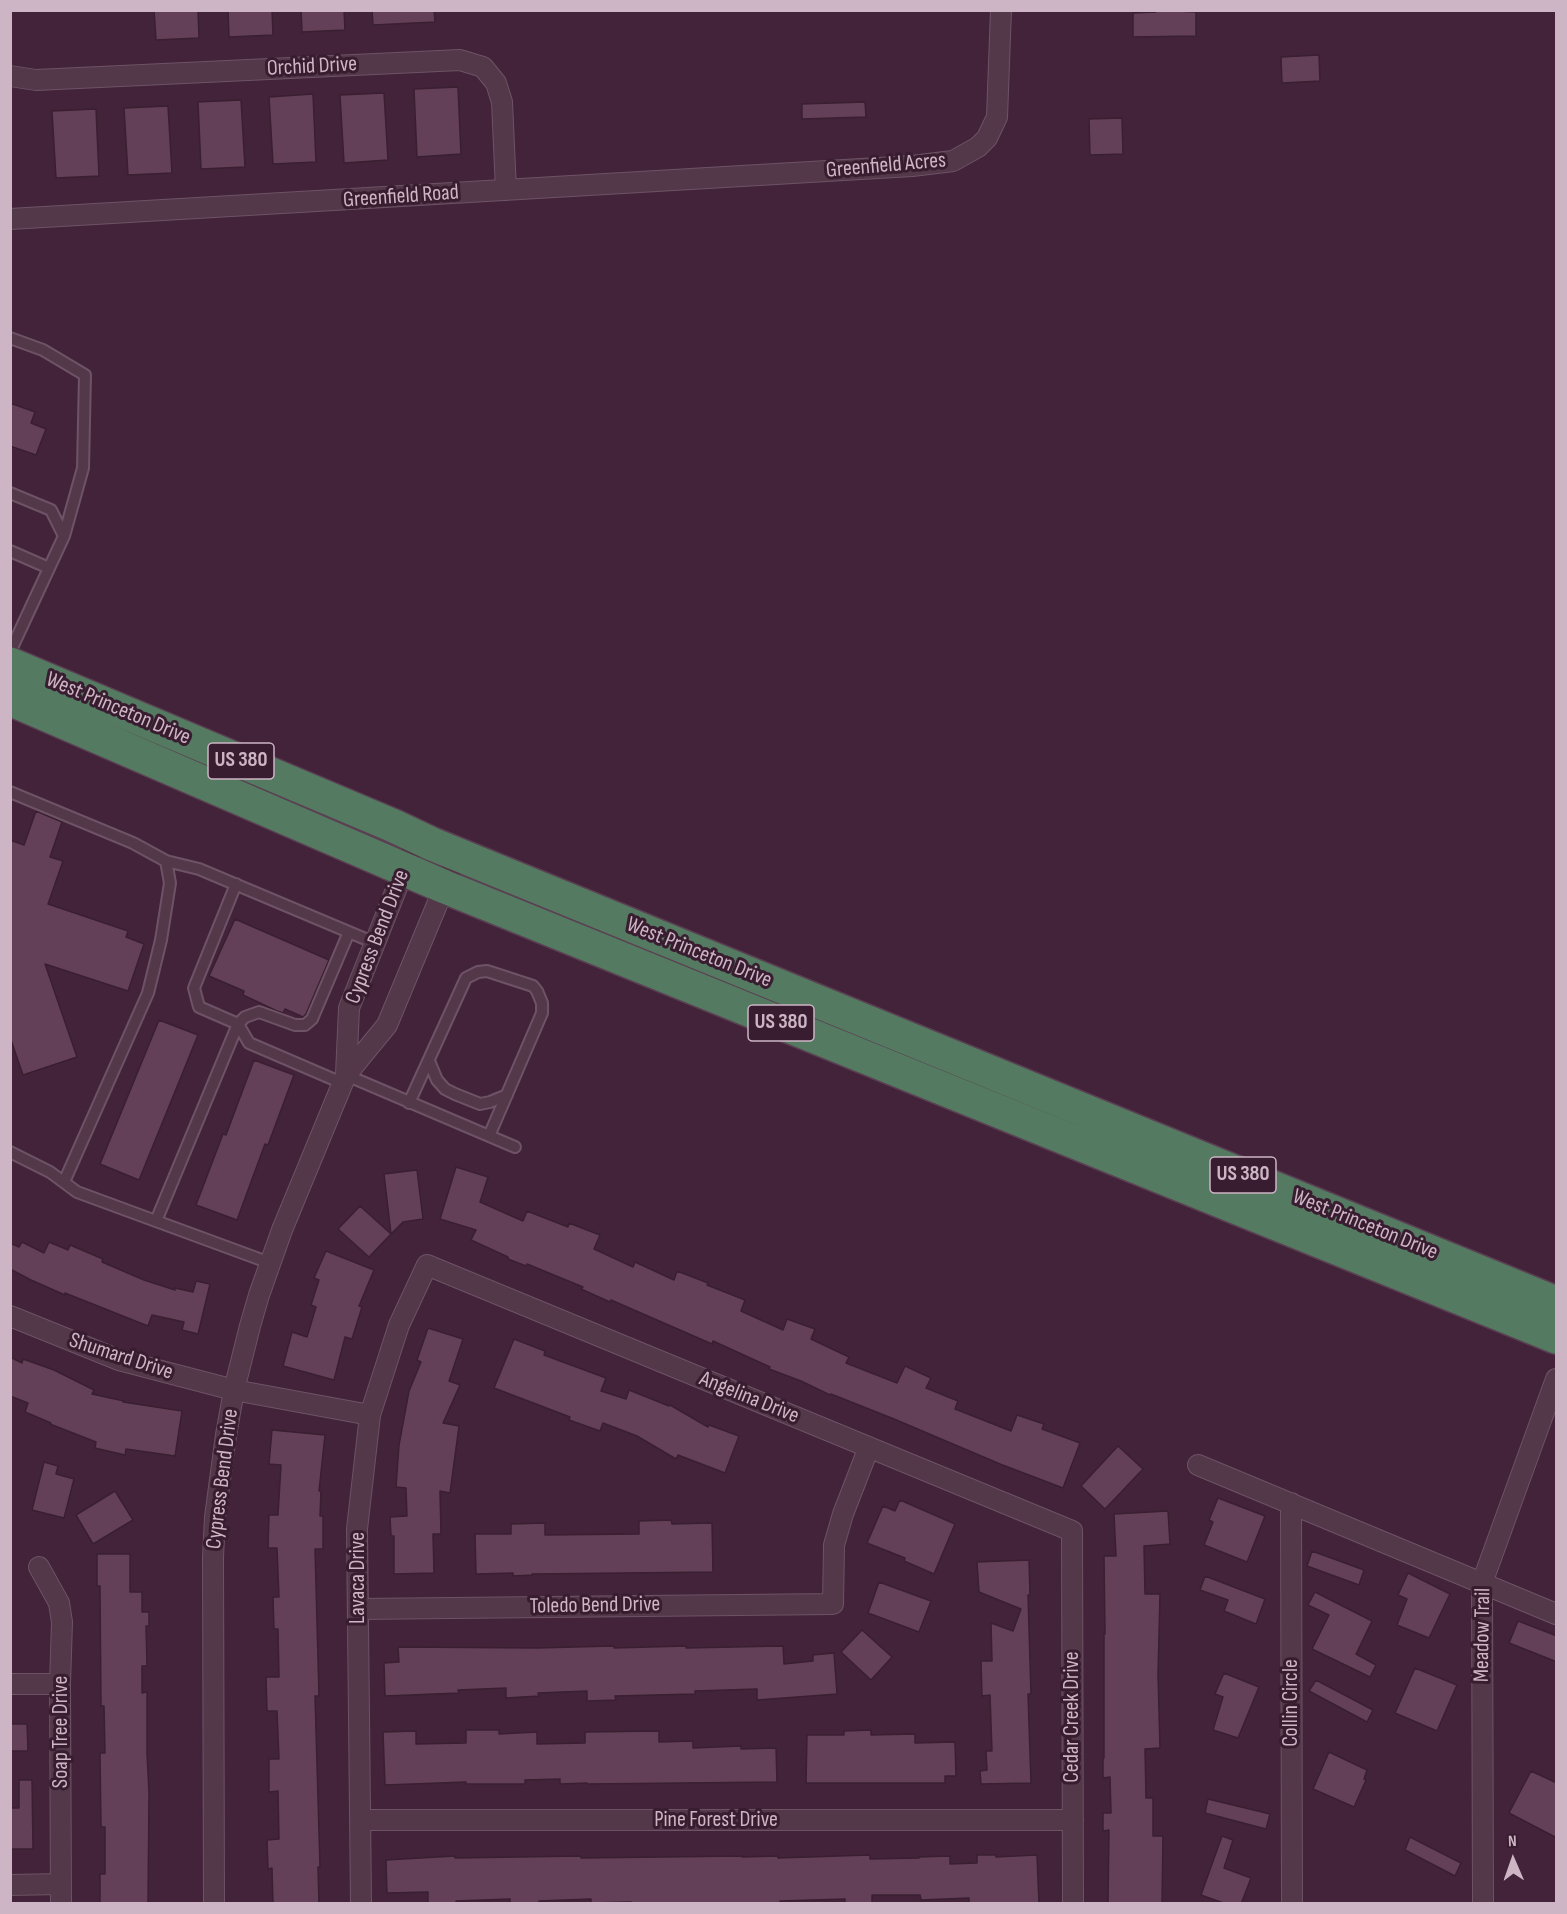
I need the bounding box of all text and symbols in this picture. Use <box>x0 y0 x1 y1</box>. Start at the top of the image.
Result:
street label: Orchid Drive <box>266 51 358 83</box>
street label: Greenfield Acres <box>825 148 947 184</box>
street label: Greenfield Road <box>342 180 460 214</box>
street label: West Princeton Drive <box>42 667 194 751</box>
road number: US 380 <box>208 743 274 779</box>
street label: Cypress Bend Drive <box>340 866 416 1008</box>
street label: West Princeton Drive <box>622 912 776 994</box>
road number: US 380 <box>748 1005 814 1041</box>
road number: US 380 <box>1210 1157 1276 1193</box>
street label: West Princeton Drive <box>1288 1184 1442 1266</box>
street label: Shumard Drive <box>66 1328 176 1386</box>
street label: Angelina Drive <box>695 1366 803 1430</box>
street label: Cypress Bend Drive <box>201 1407 245 1551</box>
street label: Lavaca Drive <box>345 1532 371 1624</box>
street label: Meadow Trail <box>1469 1588 1497 1682</box>
street label: Toledo Bend Drive <box>530 1592 660 1620</box>
street label: Cedar Creek Drive <box>1059 1651 1085 1783</box>
street label: Collin Circle <box>1278 1659 1304 1747</box>
street label: Soap Tree Drive <box>48 1676 74 1788</box>
street label: Pine Forest Drive <box>654 1807 778 1833</box>
north arrow <box>1483 1830 1543 1890</box>
text: N <box>1508 1832 1517 1851</box>

